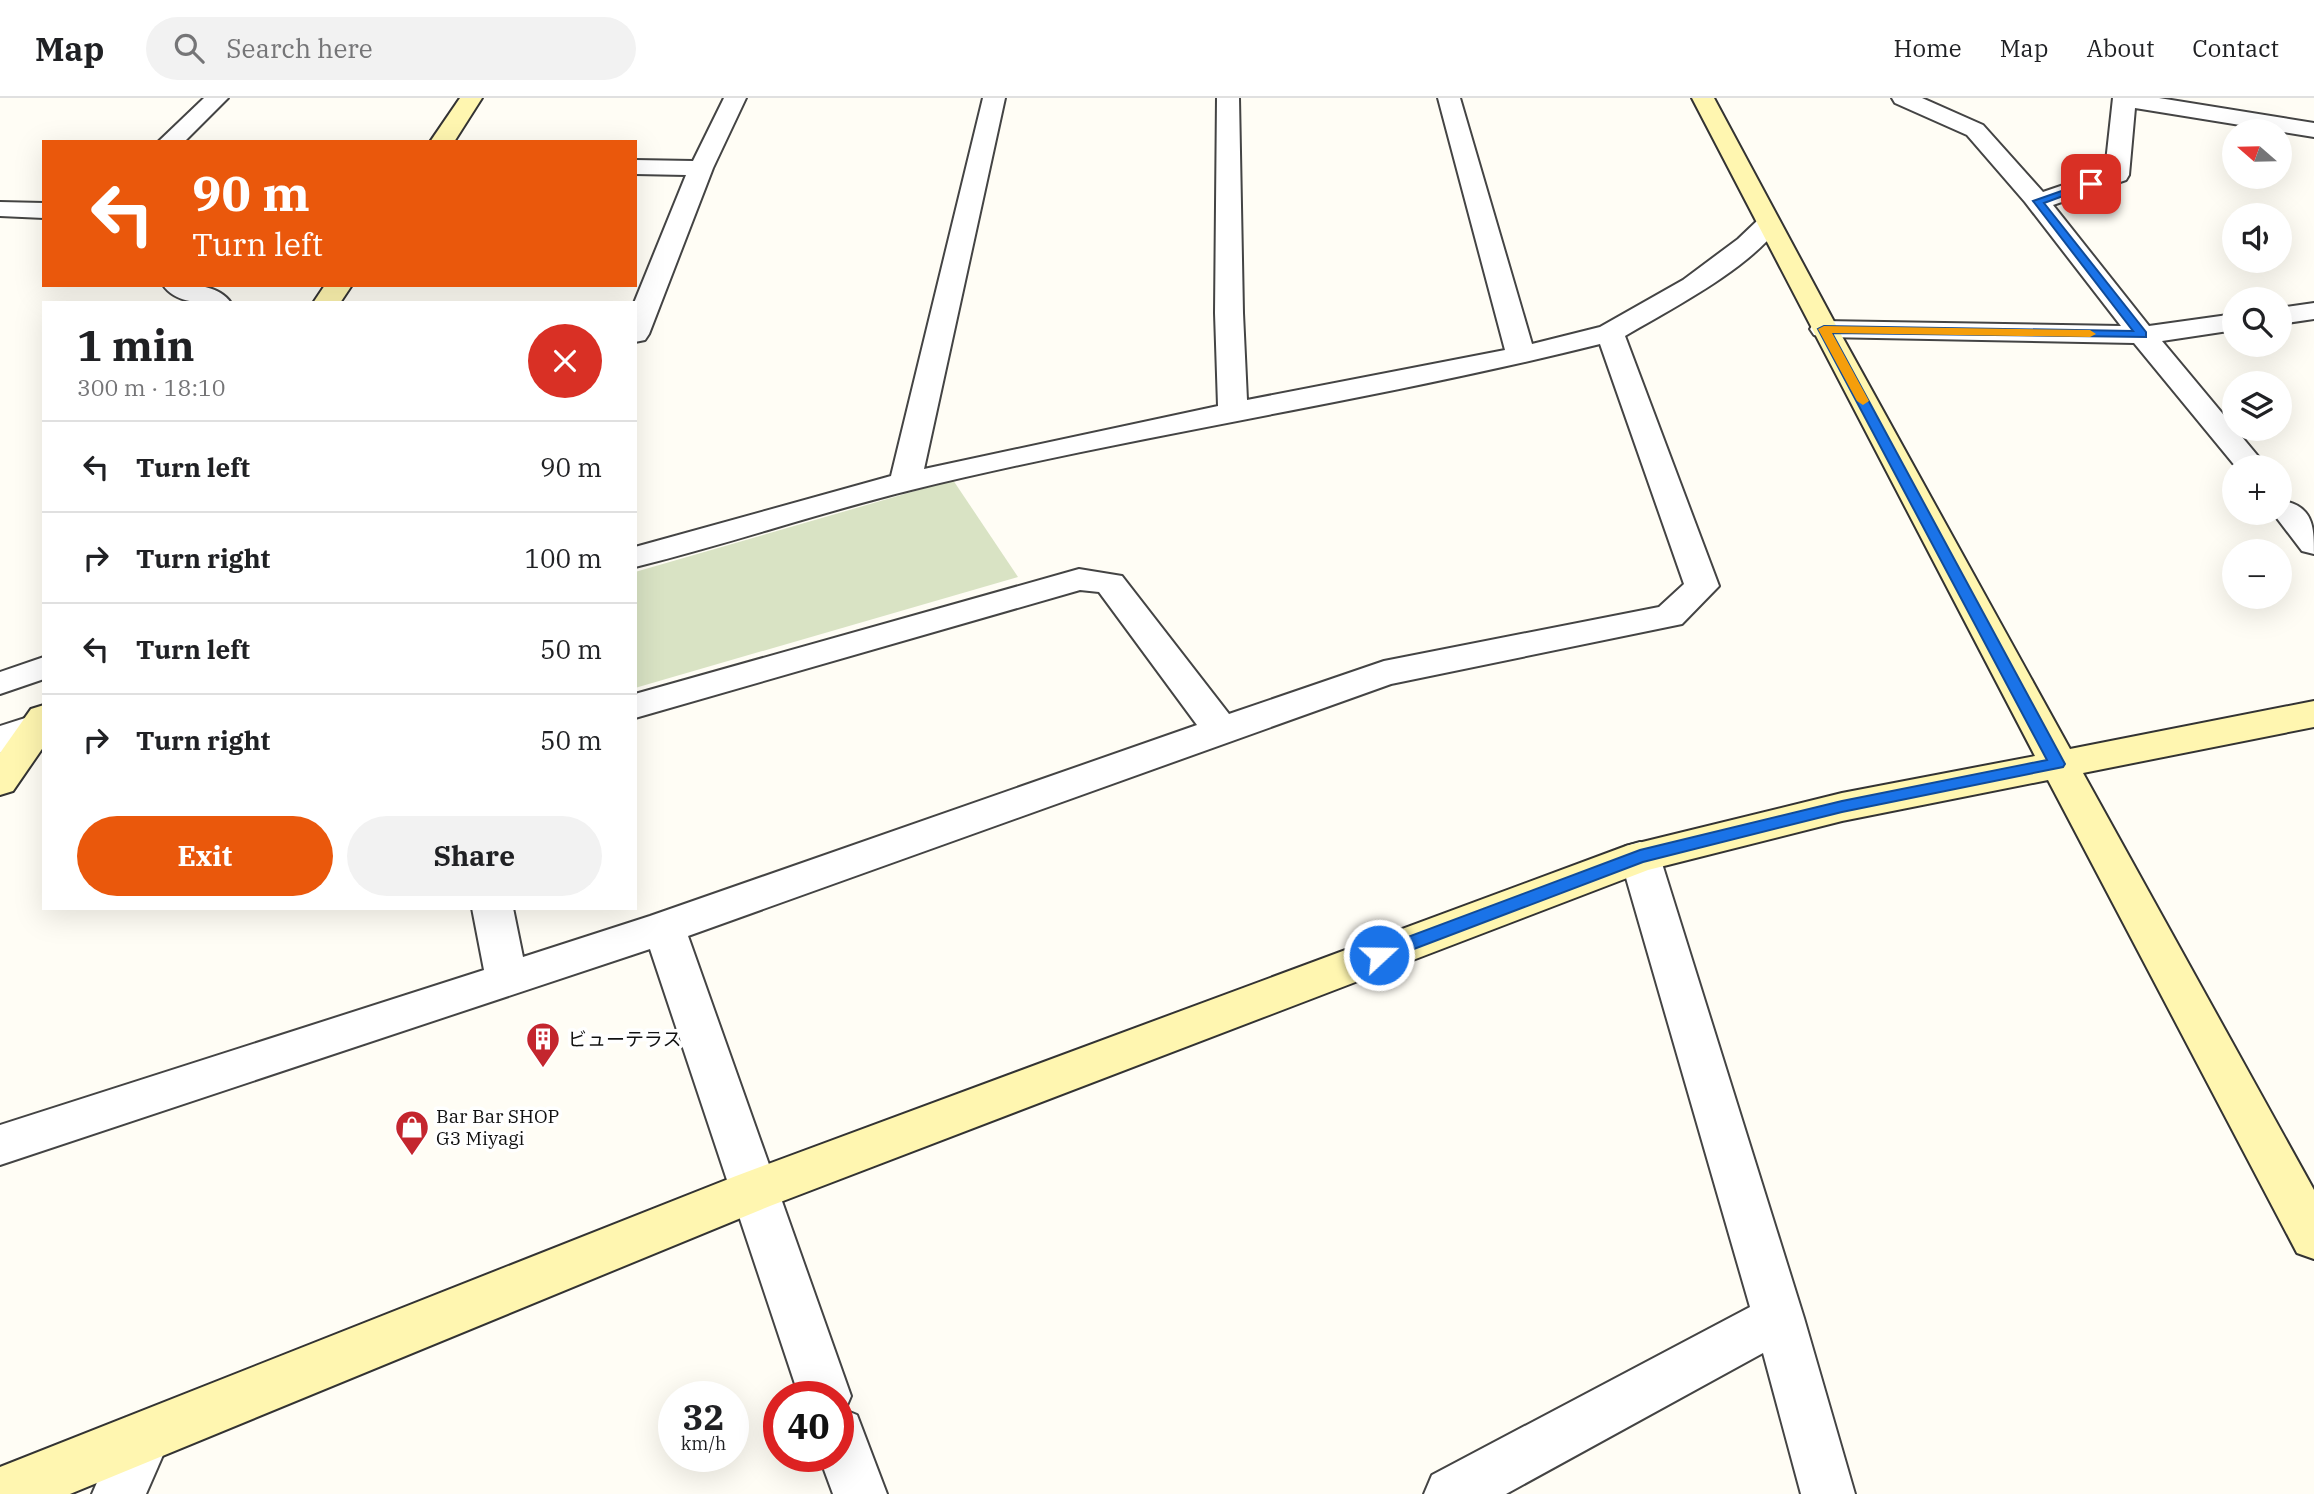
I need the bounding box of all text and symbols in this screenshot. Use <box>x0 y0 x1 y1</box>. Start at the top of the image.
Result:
search box <box>146 17 636 80</box>
text: Map <box>35 27 104 70</box>
icon: search <box>170 29 208 67</box>
text: Search here <box>226 31 373 65</box>
text: Home <box>1894 32 1962 64</box>
text: Map <box>2000 32 2048 64</box>
text: About <box>2086 32 2154 64</box>
text: Contact <box>2192 32 2279 64</box>
north arrow <box>2222 119 2292 189</box>
map controls <box>2222 119 2292 609</box>
pin <box>2061 154 2121 214</box>
text: 90 m <box>192 161 310 224</box>
icon: arrive <box>2072 165 2110 203</box>
icon: left <box>77 168 168 259</box>
button: sound <box>2222 203 2292 273</box>
text: Turn left <box>192 223 323 265</box>
button: search <box>2222 287 2292 357</box>
text: 1 min <box>77 318 195 373</box>
button: close <box>528 324 602 398</box>
button: layers <box>2222 371 2292 441</box>
text: 300 m · 18:10 <box>77 372 226 402</box>
icon: left <box>77 448 115 486</box>
text: Turn left <box>136 450 250 484</box>
text: 90 m <box>540 450 602 484</box>
button: + <box>2222 455 2292 525</box>
icon: right <box>77 539 115 577</box>
button: − <box>2222 539 2292 609</box>
text: Turn right <box>136 541 270 575</box>
text: 100 m <box>524 541 602 575</box>
icon: left <box>77 630 115 668</box>
text: Turn left <box>136 632 250 666</box>
text: 50 m <box>540 632 602 666</box>
icon: right <box>77 721 115 759</box>
text: Turn right <box>136 723 270 757</box>
text: 50 m <box>540 723 602 757</box>
button: Exit <box>77 816 333 896</box>
button: Share <box>347 816 602 896</box>
position arrow <box>1342 918 1416 992</box>
building icon: ビューテラス <box>524 1020 562 1069</box>
place label: ビューテラス <box>568 1027 682 1051</box>
place label: Bar Bar SHOP G3 Miyagi <box>436 1104 559 1150</box>
shop icon: Bar Bar SHOP G3 Miyagi <box>393 1108 431 1157</box>
speed limit sign: 40 <box>763 1381 854 1472</box>
text: 32 <box>682 1394 725 1440</box>
text: km/h <box>681 1432 726 1455</box>

